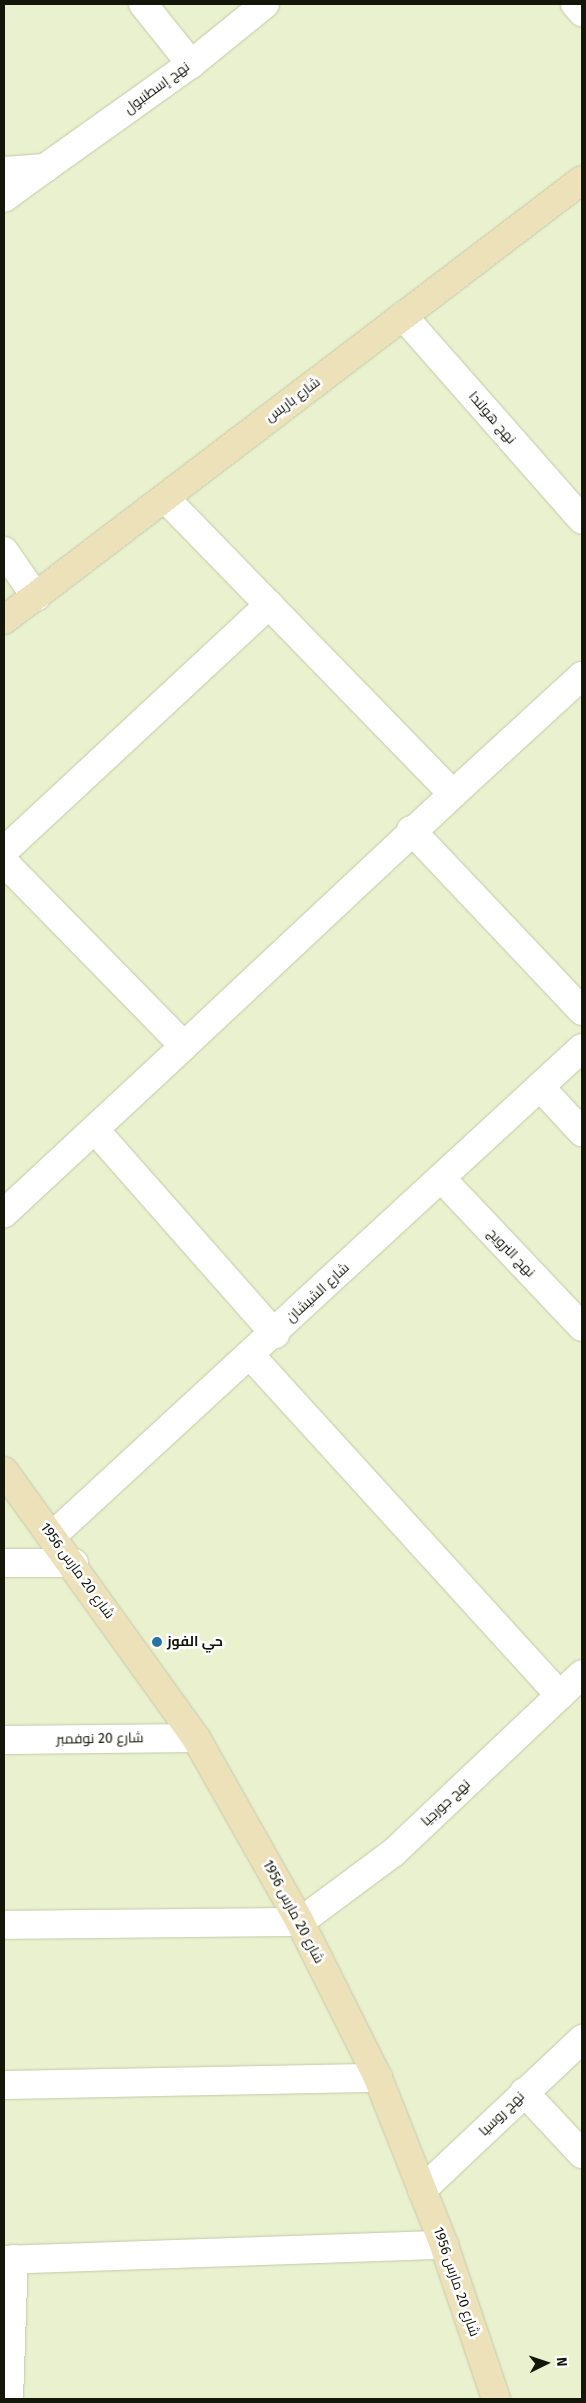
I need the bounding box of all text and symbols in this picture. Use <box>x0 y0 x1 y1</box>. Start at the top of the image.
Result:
street label: نهج إسطنبول <box>121 59 193 117</box>
street label: شارع باريس <box>262 374 324 426</box>
street label: نهج هولندا <box>465 388 519 448</box>
street label: نهج النرويج <box>484 1225 538 1281</box>
street label: شارع الشيشان <box>283 1260 353 1326</box>
street label: شارع 20 مارس 1956 <box>37 1520 117 1622</box>
place label: حي الفوز <box>167 1634 223 1650</box>
marker: حي الفوز <box>151 1636 163 1648</box>
street label: شارع 20 نوفمبر <box>56 1730 144 1748</box>
street label: نهج جورجيا <box>418 1776 474 1830</box>
street label: شارع 20 مارس 1956 <box>259 1857 327 1967</box>
street label: نهج روسيا <box>476 2088 528 2140</box>
street label: شارع 20 مارس 1956 <box>429 2225 483 2339</box>
north arrow <box>521 2338 571 2388</box>
text: N <box>553 2357 570 2367</box>

